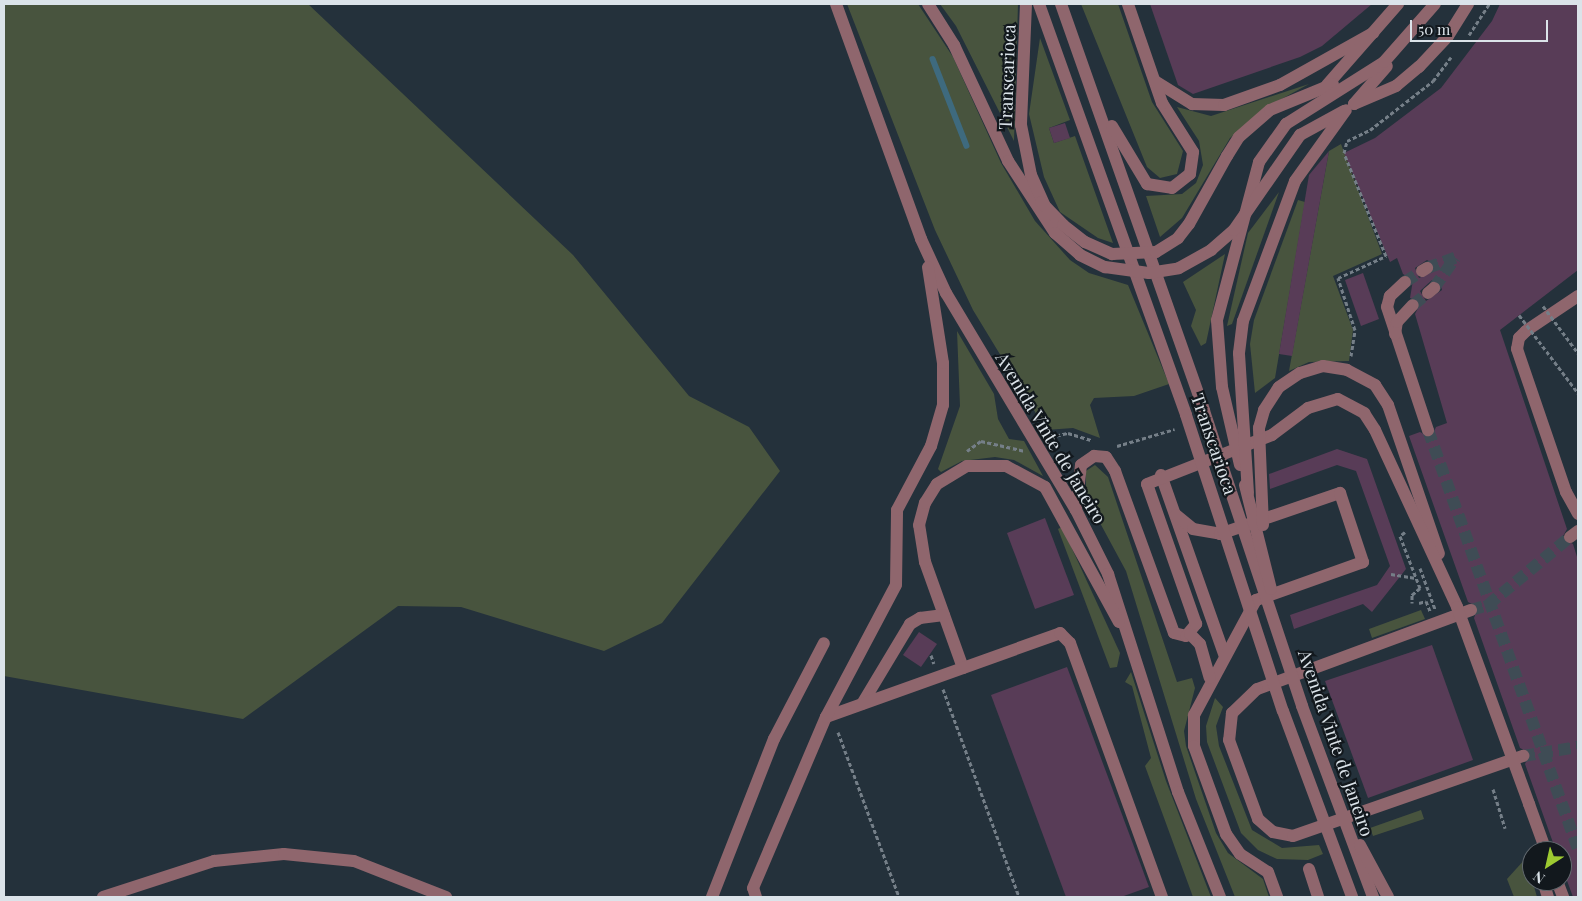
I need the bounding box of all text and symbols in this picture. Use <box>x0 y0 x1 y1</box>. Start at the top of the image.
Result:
scale bar <box>1412 10 1550 42</box>
text: 50 m <box>1418 19 1450 39</box>
street label: Transcarioca <box>994 24 1020 130</box>
street label: Avenida Vinte de Janeiro <box>991 348 1111 528</box>
street label: Transcarioca <box>1187 391 1241 497</box>
street label: Avenida Vinte de Janeiro <box>1294 646 1378 840</box>
north arrow <box>1522 841 1572 891</box>
text: N <box>1529 867 1548 889</box>

